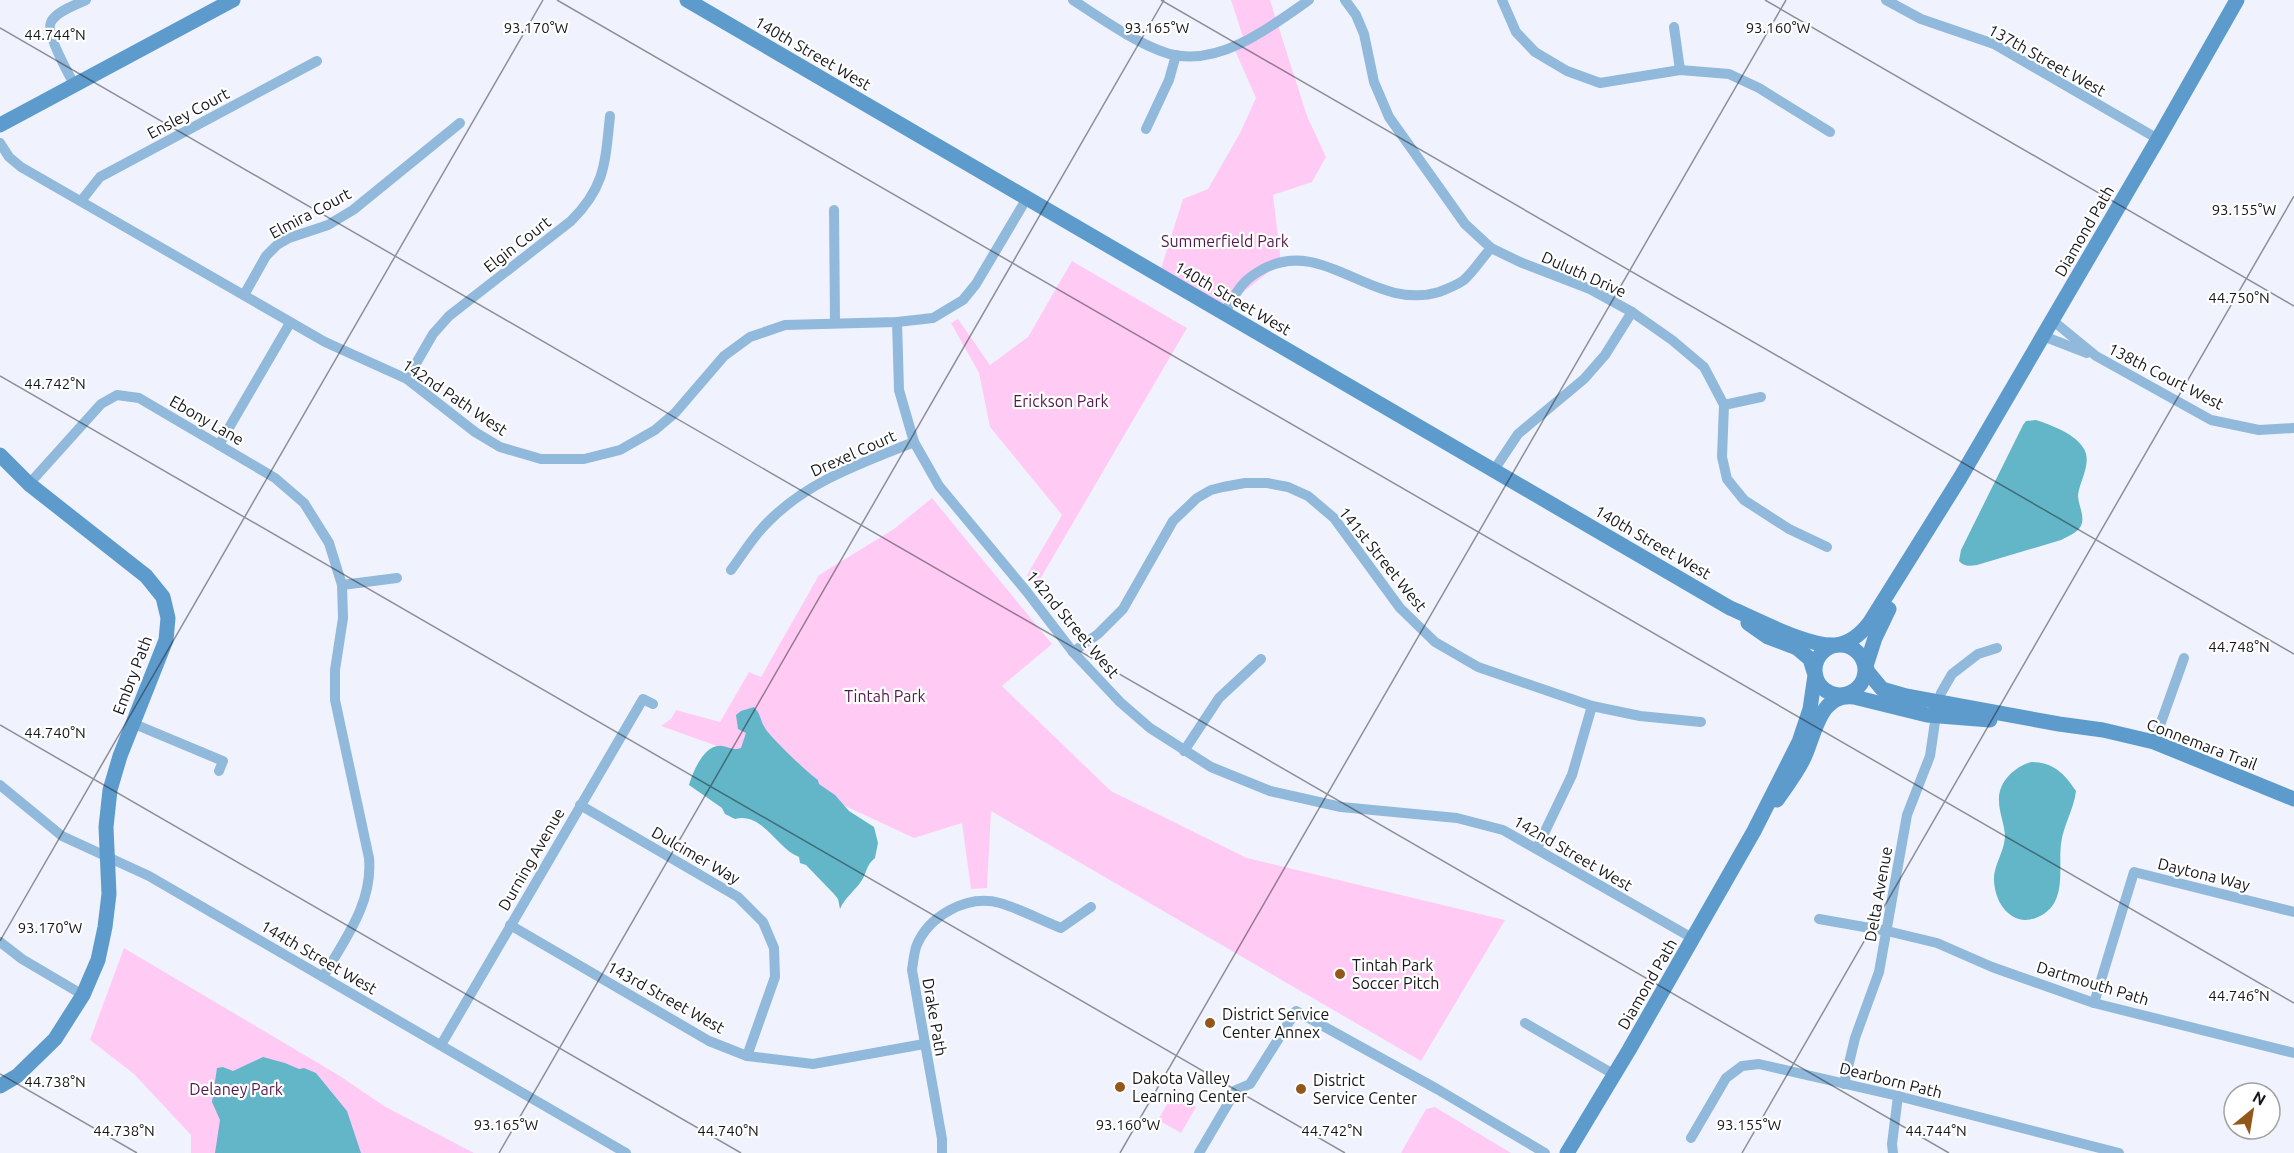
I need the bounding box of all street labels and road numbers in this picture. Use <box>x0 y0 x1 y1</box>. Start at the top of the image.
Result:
street label: 140th Street West <box>752 12 875 94</box>
street label: 137th Street West <box>1985 20 2109 100</box>
street label: Ensley Court <box>144 84 233 142</box>
street label: Diamond Path <box>2051 182 2117 280</box>
street label: Elmira Court <box>266 184 354 242</box>
street label: Elgin Court <box>480 212 554 276</box>
street label: Duluth Drive <box>1539 247 1629 301</box>
street label: 140th Street West <box>1172 257 1295 339</box>
street label: 138th Court West <box>2105 339 2227 413</box>
street label: 142nd Path West <box>399 355 511 439</box>
street label: Ebony Lane <box>167 392 247 448</box>
street label: Drexel Court <box>808 426 899 480</box>
street label: 140th Street West <box>1592 501 1715 583</box>
street label: 141st Street West <box>1335 503 1431 615</box>
street label: 142nd Street West <box>1023 567 1123 682</box>
street label: Embry Path <box>109 633 155 717</box>
street label: Connemara Trail <box>2144 715 2260 773</box>
street label: Durning Avenue <box>494 805 568 913</box>
street label: 142nd Street West <box>1510 812 1636 895</box>
street label: Dulcimer Way <box>649 823 743 888</box>
street label: Delta Avenue <box>1861 845 1895 943</box>
street label: Daytona Way <box>2156 854 2252 894</box>
street label: 144th Street West <box>258 916 381 998</box>
street label: Diamond Path <box>1614 935 1680 1033</box>
street label: 143rd Street West <box>604 957 728 1037</box>
street label: Dartmouth Path <box>2035 957 2151 1009</box>
street label: Drake Path <box>919 977 951 1057</box>
street label: Dearborn Path <box>1838 1059 1944 1101</box>

